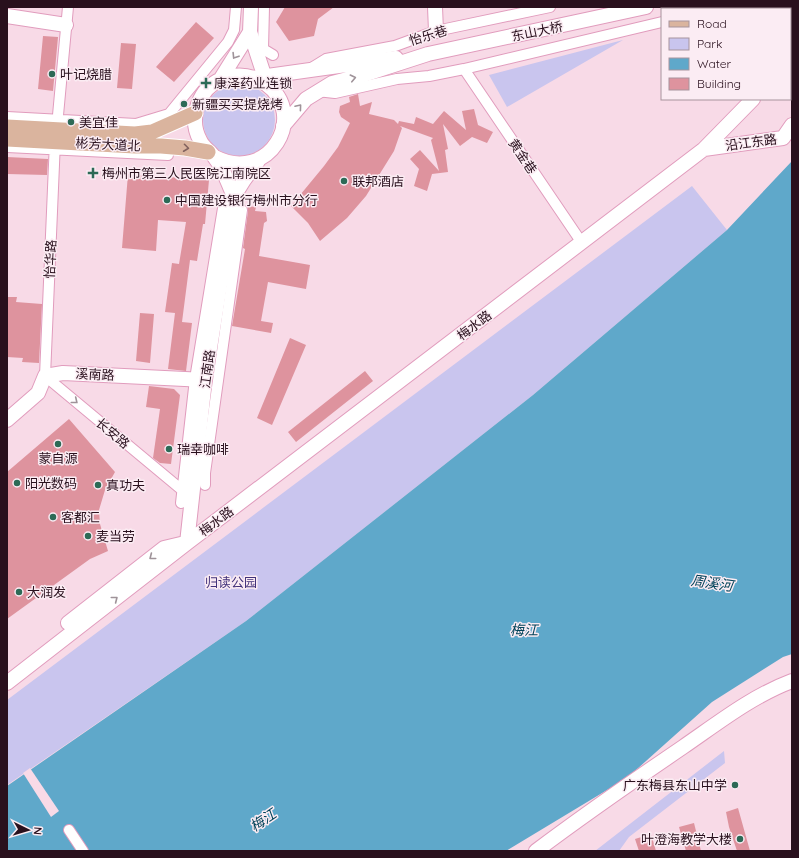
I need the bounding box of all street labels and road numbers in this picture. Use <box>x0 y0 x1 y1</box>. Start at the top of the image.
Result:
street label: 东山大桥 <box>510 18 564 44</box>
street label: 怡乐巷 <box>407 22 449 48</box>
street label: 沿江东路 <box>724 130 778 154</box>
street label: 彬芳大道北 <box>75 134 141 154</box>
street label: 黄金巷 <box>505 135 541 177</box>
street label: 怡华路 <box>41 239 59 279</box>
street label: 梅水路 <box>454 307 494 343</box>
street label: 江南路 <box>196 349 218 389</box>
street label: 溪南路 <box>75 365 115 383</box>
street label: 长安路 <box>93 414 133 452</box>
street label: 梅水路 <box>196 503 236 539</box>

